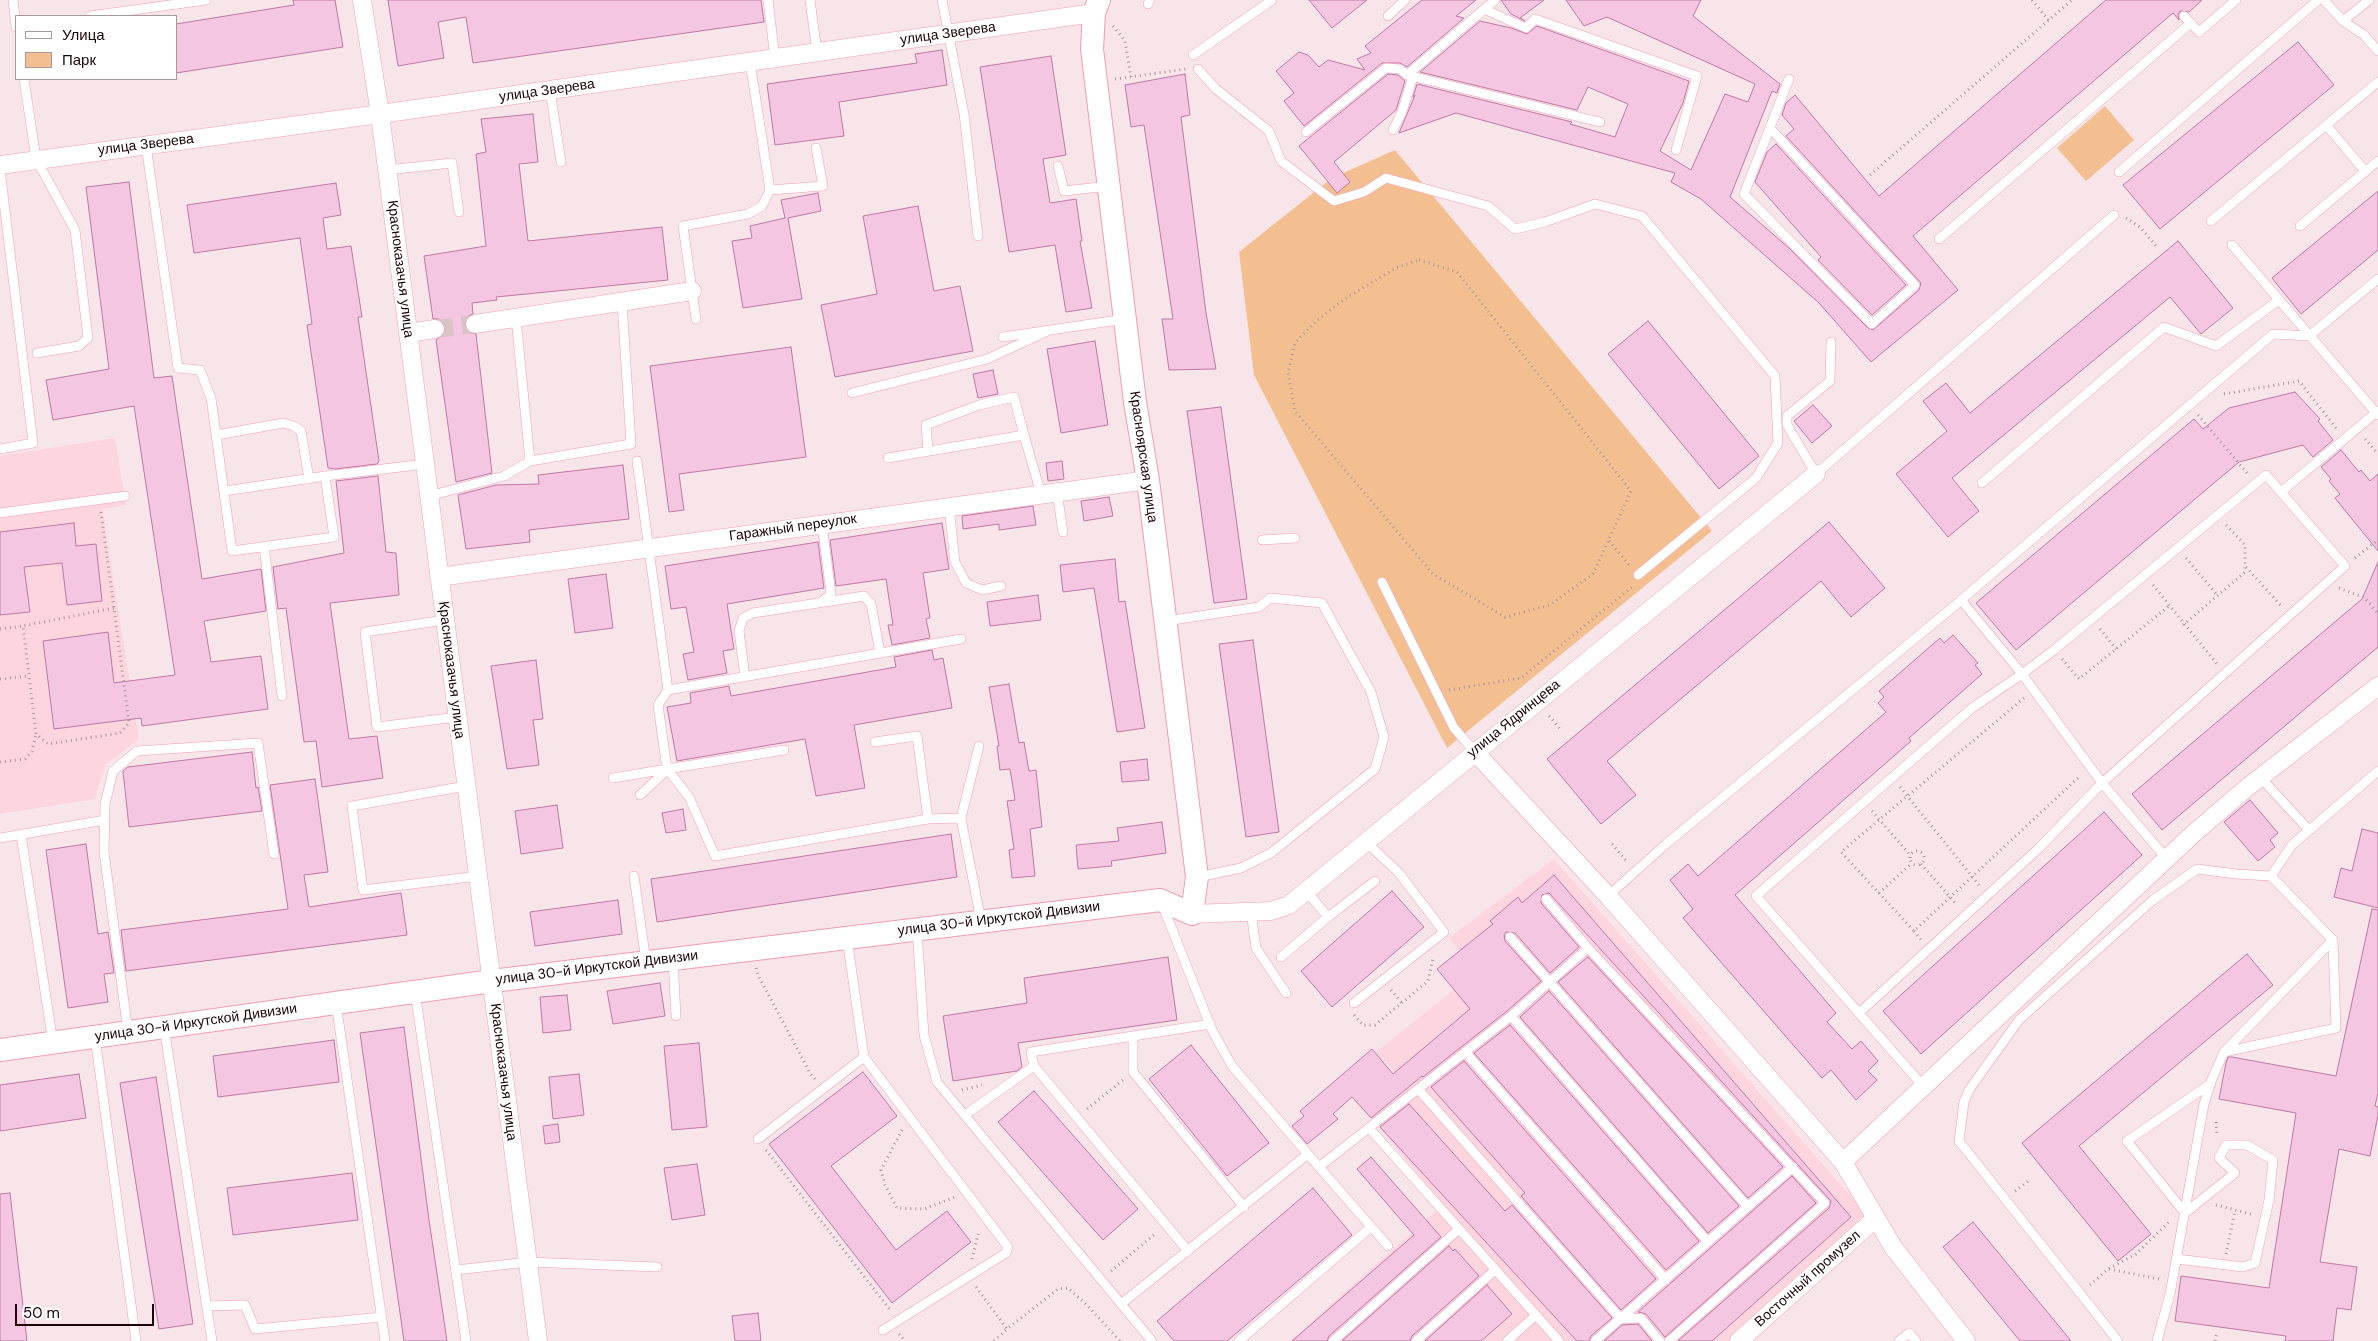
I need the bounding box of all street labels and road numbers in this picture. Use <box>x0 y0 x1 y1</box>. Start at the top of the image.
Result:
street label: улица Зверева <box>899 19 997 49</box>
street label: улица Зверева <box>498 76 596 106</box>
street label: улица Зверева <box>97 131 195 159</box>
street label: Красноказачья улица <box>383 199 417 339</box>
street label: Красноярская улица <box>1125 390 1161 524</box>
street label: Гаражный переулок <box>728 511 858 545</box>
street label: Красноказачья улица <box>434 600 468 740</box>
street label: улица Ядринцева <box>1464 676 1564 762</box>
street label: улица 30-й Иркутской Дивизии <box>897 898 1101 940</box>
street label: улица 30-й Иркутской Дивизии <box>495 947 699 989</box>
street label: улица 30-й Иркутской Дивизии <box>94 1001 298 1045</box>
street label: Красноказачья улица <box>486 1002 520 1142</box>
street label: Восточный промузел <box>1752 1227 1864 1331</box>

